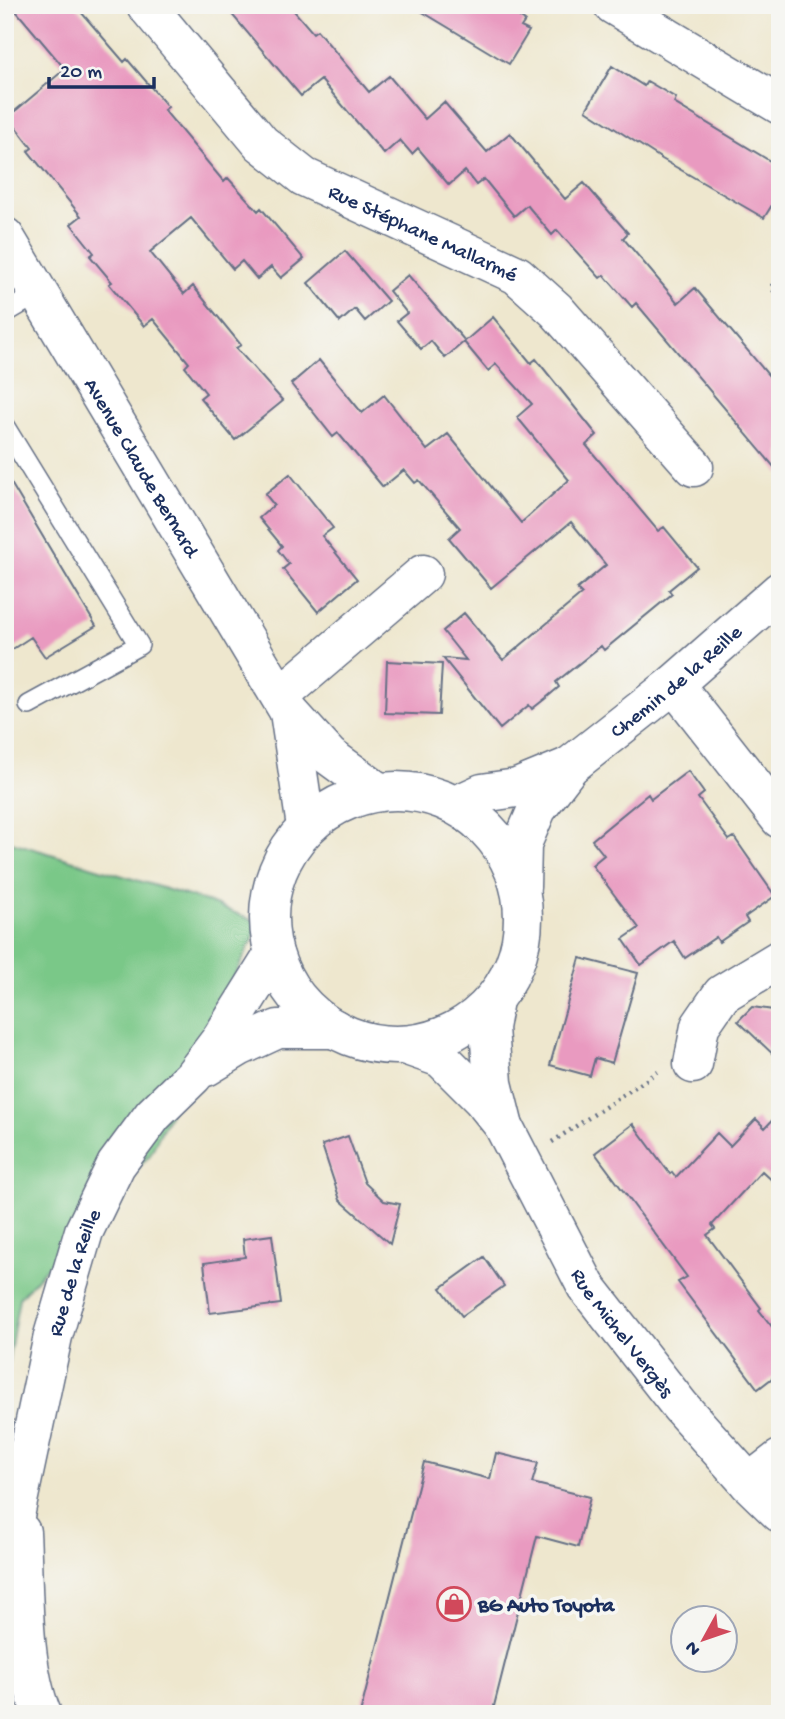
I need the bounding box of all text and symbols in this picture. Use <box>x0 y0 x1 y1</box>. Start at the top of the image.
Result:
scale bar <box>49 46 154 90</box>
text: 20 m <box>60 61 102 86</box>
street label: Rue Stéphane Mallarmé <box>324 181 522 290</box>
street label: Avenue Claude Bernard <box>76 375 204 564</box>
street label: Chemin de la Reille <box>607 620 749 745</box>
street label: Rue de la Reille <box>45 1205 109 1340</box>
street label: Rue Michel Vergès <box>563 1266 678 1405</box>
shop icon: BG Auto Toyota <box>435 1585 473 1623</box>
place label: BG Auto Toyota <box>477 1595 615 1620</box>
north arrow <box>670 1604 740 1674</box>
text: N <box>681 1636 706 1660</box>

